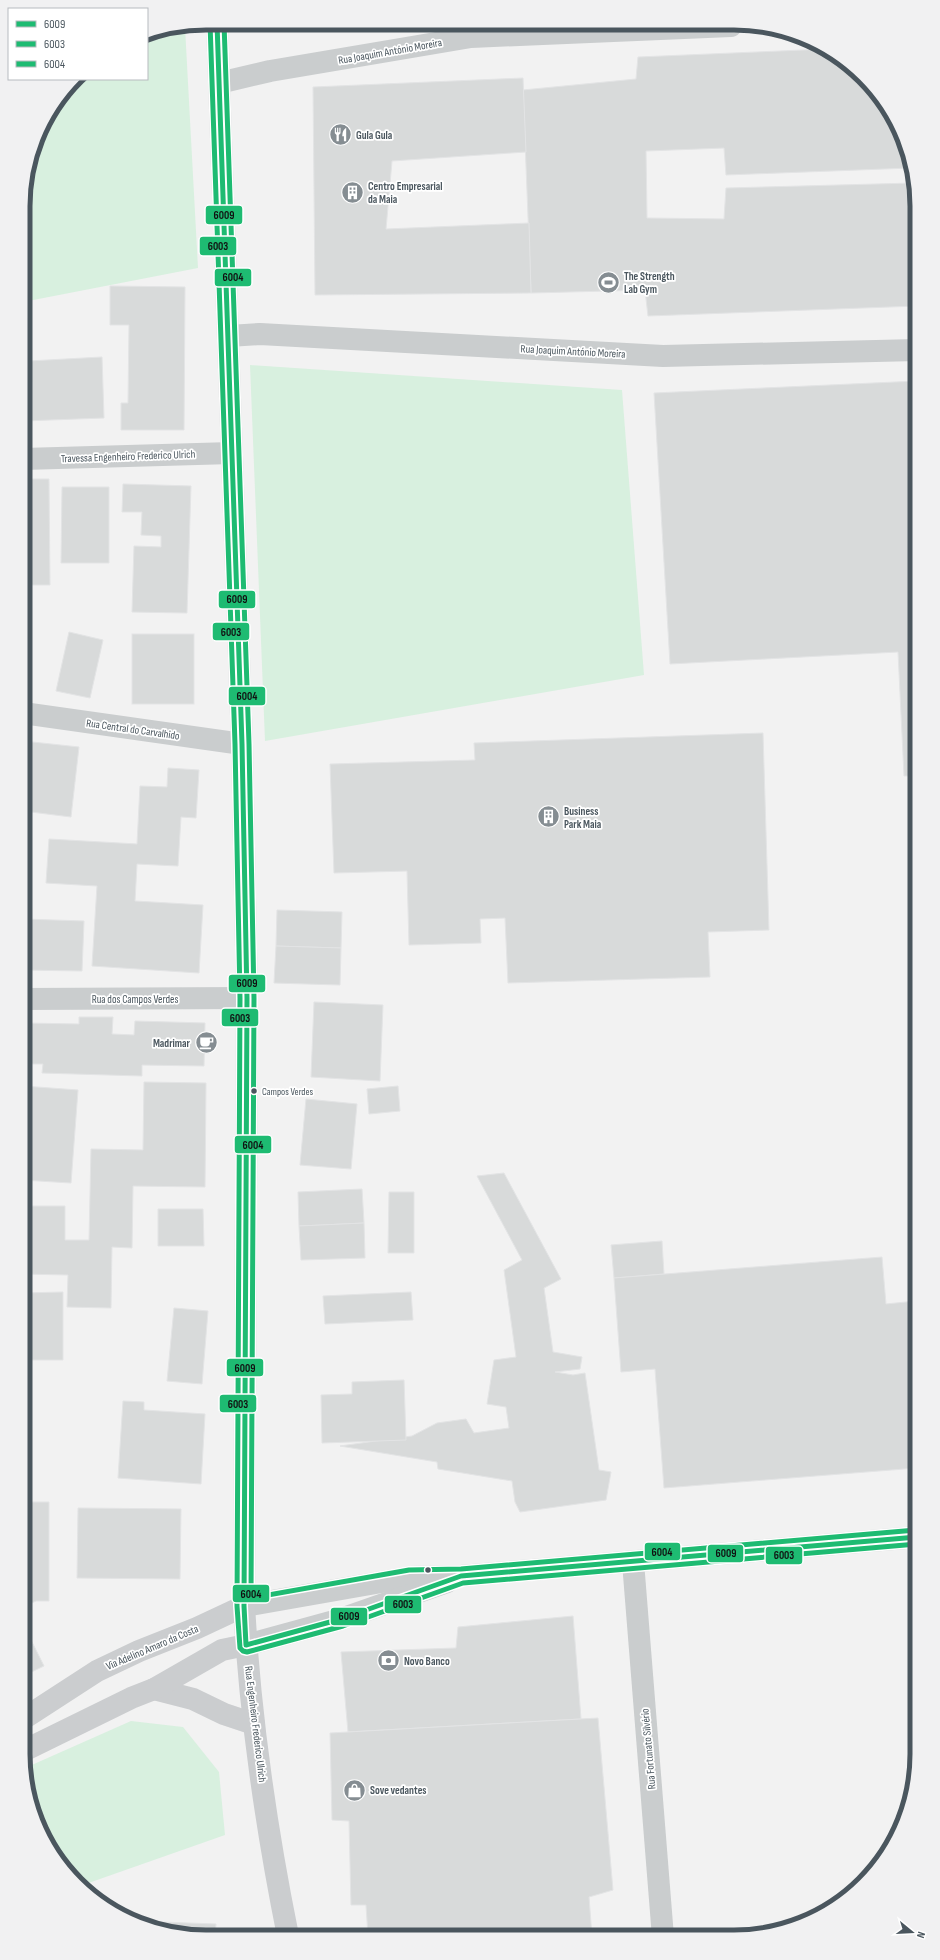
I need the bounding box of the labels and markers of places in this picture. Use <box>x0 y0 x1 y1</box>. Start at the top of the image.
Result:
restaurant icon: Gula Gula <box>327 122 353 148</box>
place label: Gula Gula <box>356 129 393 142</box>
building icon: Centro Empresarial da Maia <box>339 179 365 205</box>
place label: Centro Empresarial da Maia <box>368 180 443 206</box>
sports icon: The Strength Lab Gym <box>595 269 621 295</box>
place label: The Strength Lab Gym <box>624 270 675 296</box>
building icon: Business Park Maia <box>536 804 562 830</box>
place label: Business Park Maia <box>564 805 602 831</box>
cafe icon: Madrimar <box>193 1030 219 1056</box>
place label: Madrimar <box>153 1037 191 1050</box>
marker: Campos Verdes <box>249 1086 259 1096</box>
place label: Campos Verdes <box>262 1086 314 1098</box>
unlabelled marker <box>423 1565 433 1575</box>
bank icon: Novo Banco <box>375 1648 401 1674</box>
place label: Novo Banco <box>404 1655 450 1668</box>
shop icon: Sove vedantes <box>341 1777 367 1803</box>
place label: Sove vedantes <box>370 1784 427 1797</box>

